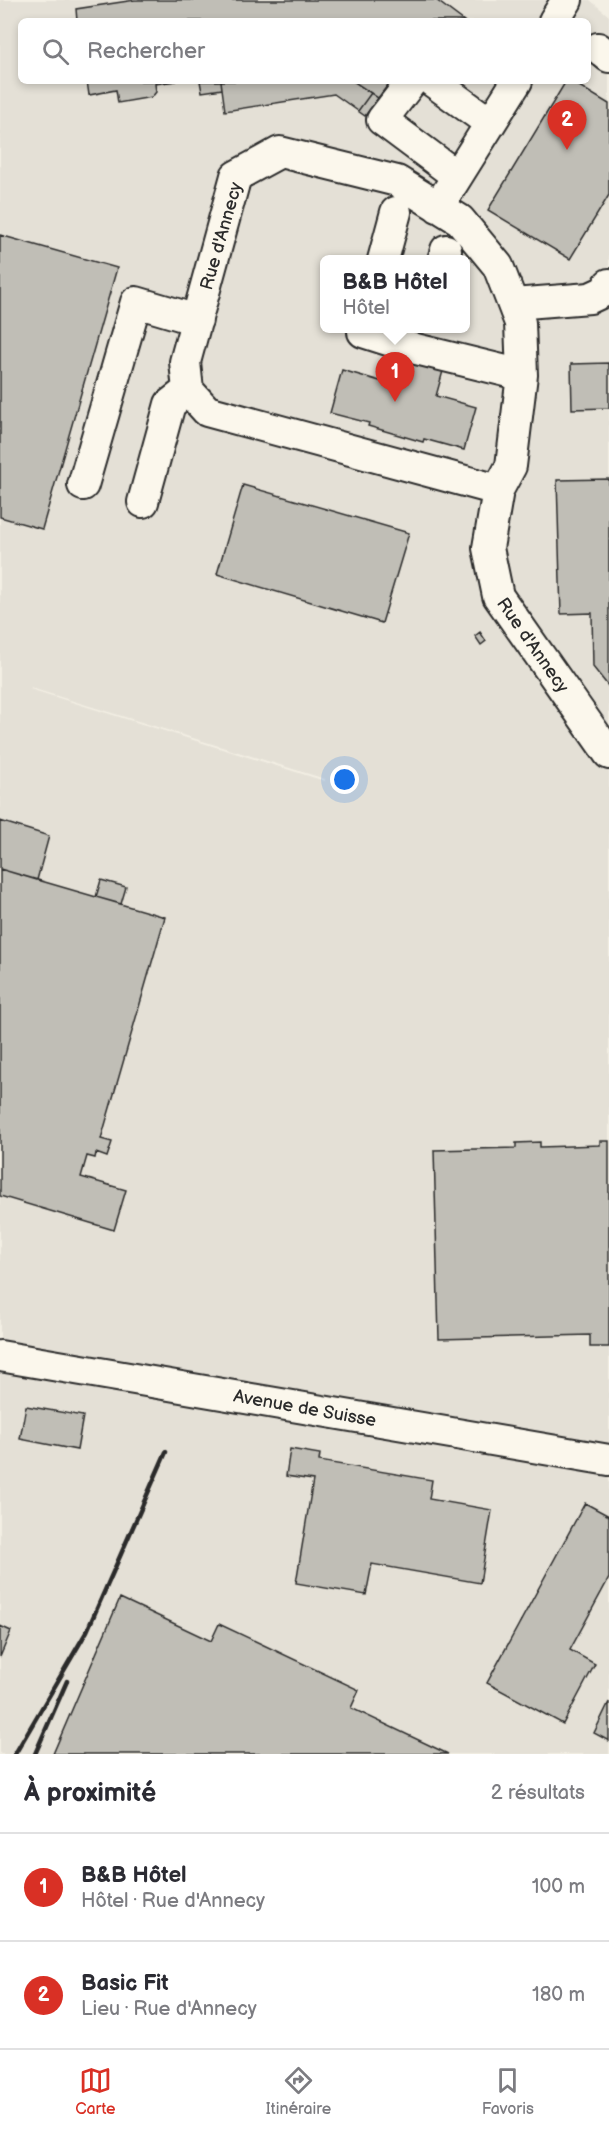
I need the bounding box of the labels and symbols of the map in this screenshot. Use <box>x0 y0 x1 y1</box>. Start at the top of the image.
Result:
pin: 2 <box>548 100 586 150</box>
street label: Rue d'Annecy <box>196 179 247 292</box>
pin: 1 <box>376 352 414 402</box>
street label: Rue d'Annecy <box>492 594 574 698</box>
your location <box>330 765 359 794</box>
street label: Avenue de Suisse <box>232 1386 378 1431</box>

